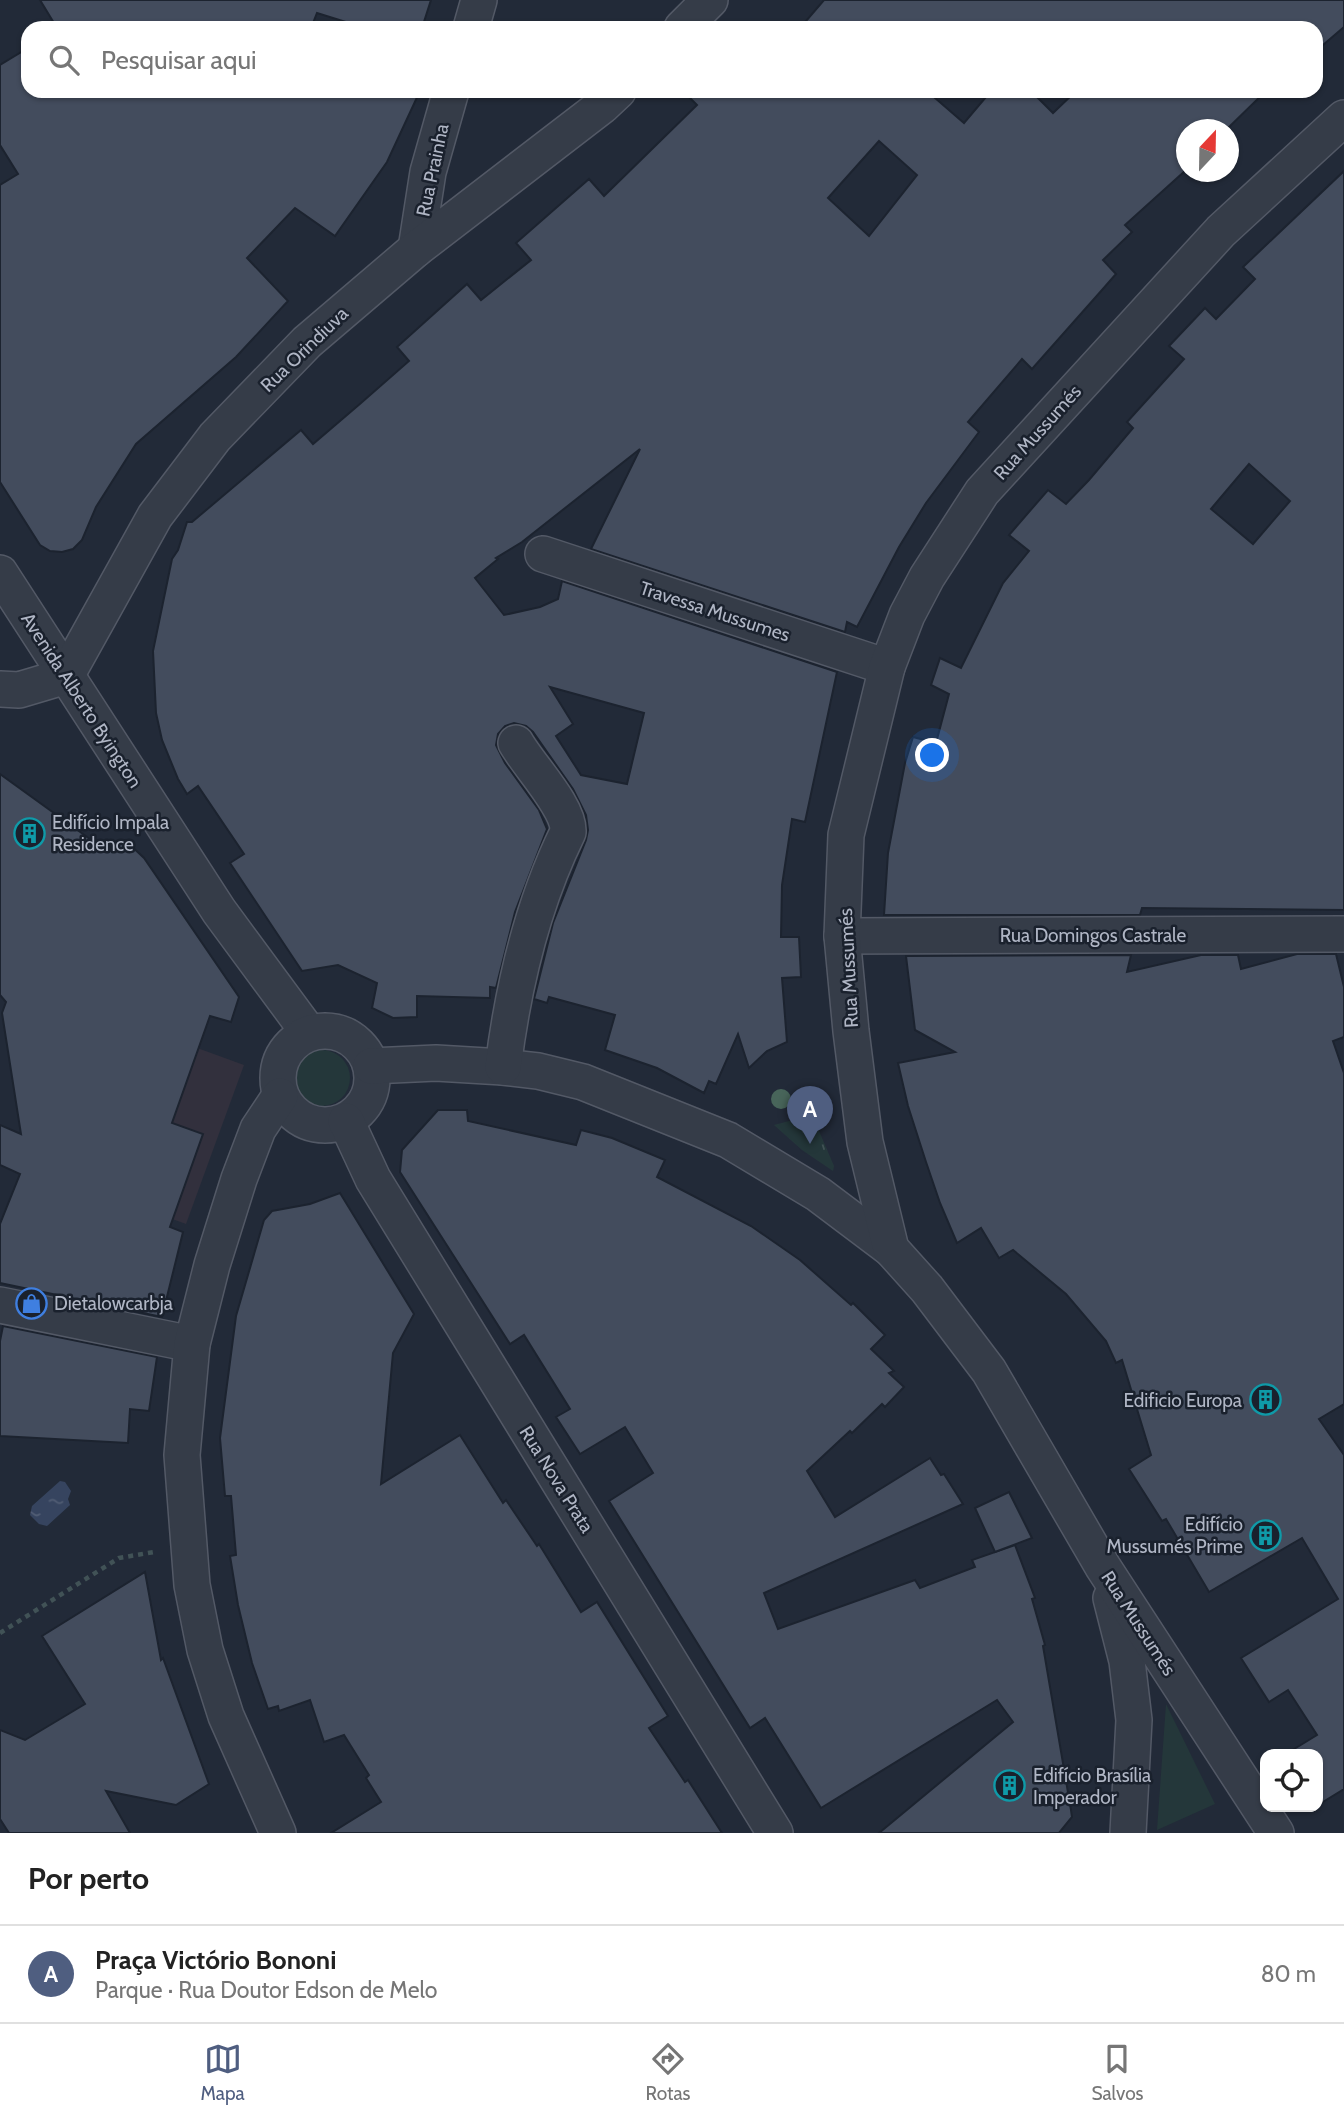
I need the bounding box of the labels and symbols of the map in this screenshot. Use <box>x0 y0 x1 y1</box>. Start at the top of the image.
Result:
north arrow <box>1176 119 1239 182</box>
street label: Rua Prainha <box>411 122 454 219</box>
street label: Rua Orindiuva <box>256 302 353 397</box>
street label: Rua Mussumés <box>989 380 1086 485</box>
street label: Travessa Mussumes <box>637 576 793 647</box>
street label: Avenida Alberto Byington <box>16 608 147 792</box>
your location <box>915 738 949 772</box>
place label: Edifício Impala Residence <box>52 811 169 856</box>
building icon: Edifício Impala Residence <box>12 816 46 850</box>
street label: Rua Mussumés <box>834 907 863 1028</box>
street label: Rua Domingos Castrale <box>1000 924 1186 947</box>
pin: A <box>787 1086 833 1144</box>
shop icon: Dietalowcarbja <box>14 1286 48 1320</box>
place label: Dietalowcarbja <box>54 1292 173 1315</box>
building icon: Edificio Europa <box>1248 1383 1282 1417</box>
place label: Edificio Europa <box>1123 1389 1242 1412</box>
street label: Rua Nova Prata <box>515 1422 599 1537</box>
place label: Edifício Mussumés Prime <box>1106 1513 1243 1558</box>
building icon: Edifício Mussumés Prime <box>1249 1518 1283 1552</box>
street label: Rua Mussumés <box>1096 1567 1181 1680</box>
place label: Edifício Brasília Imperador <box>1033 1764 1151 1809</box>
building icon: Edifício Brasília Imperador <box>993 1769 1027 1803</box>

